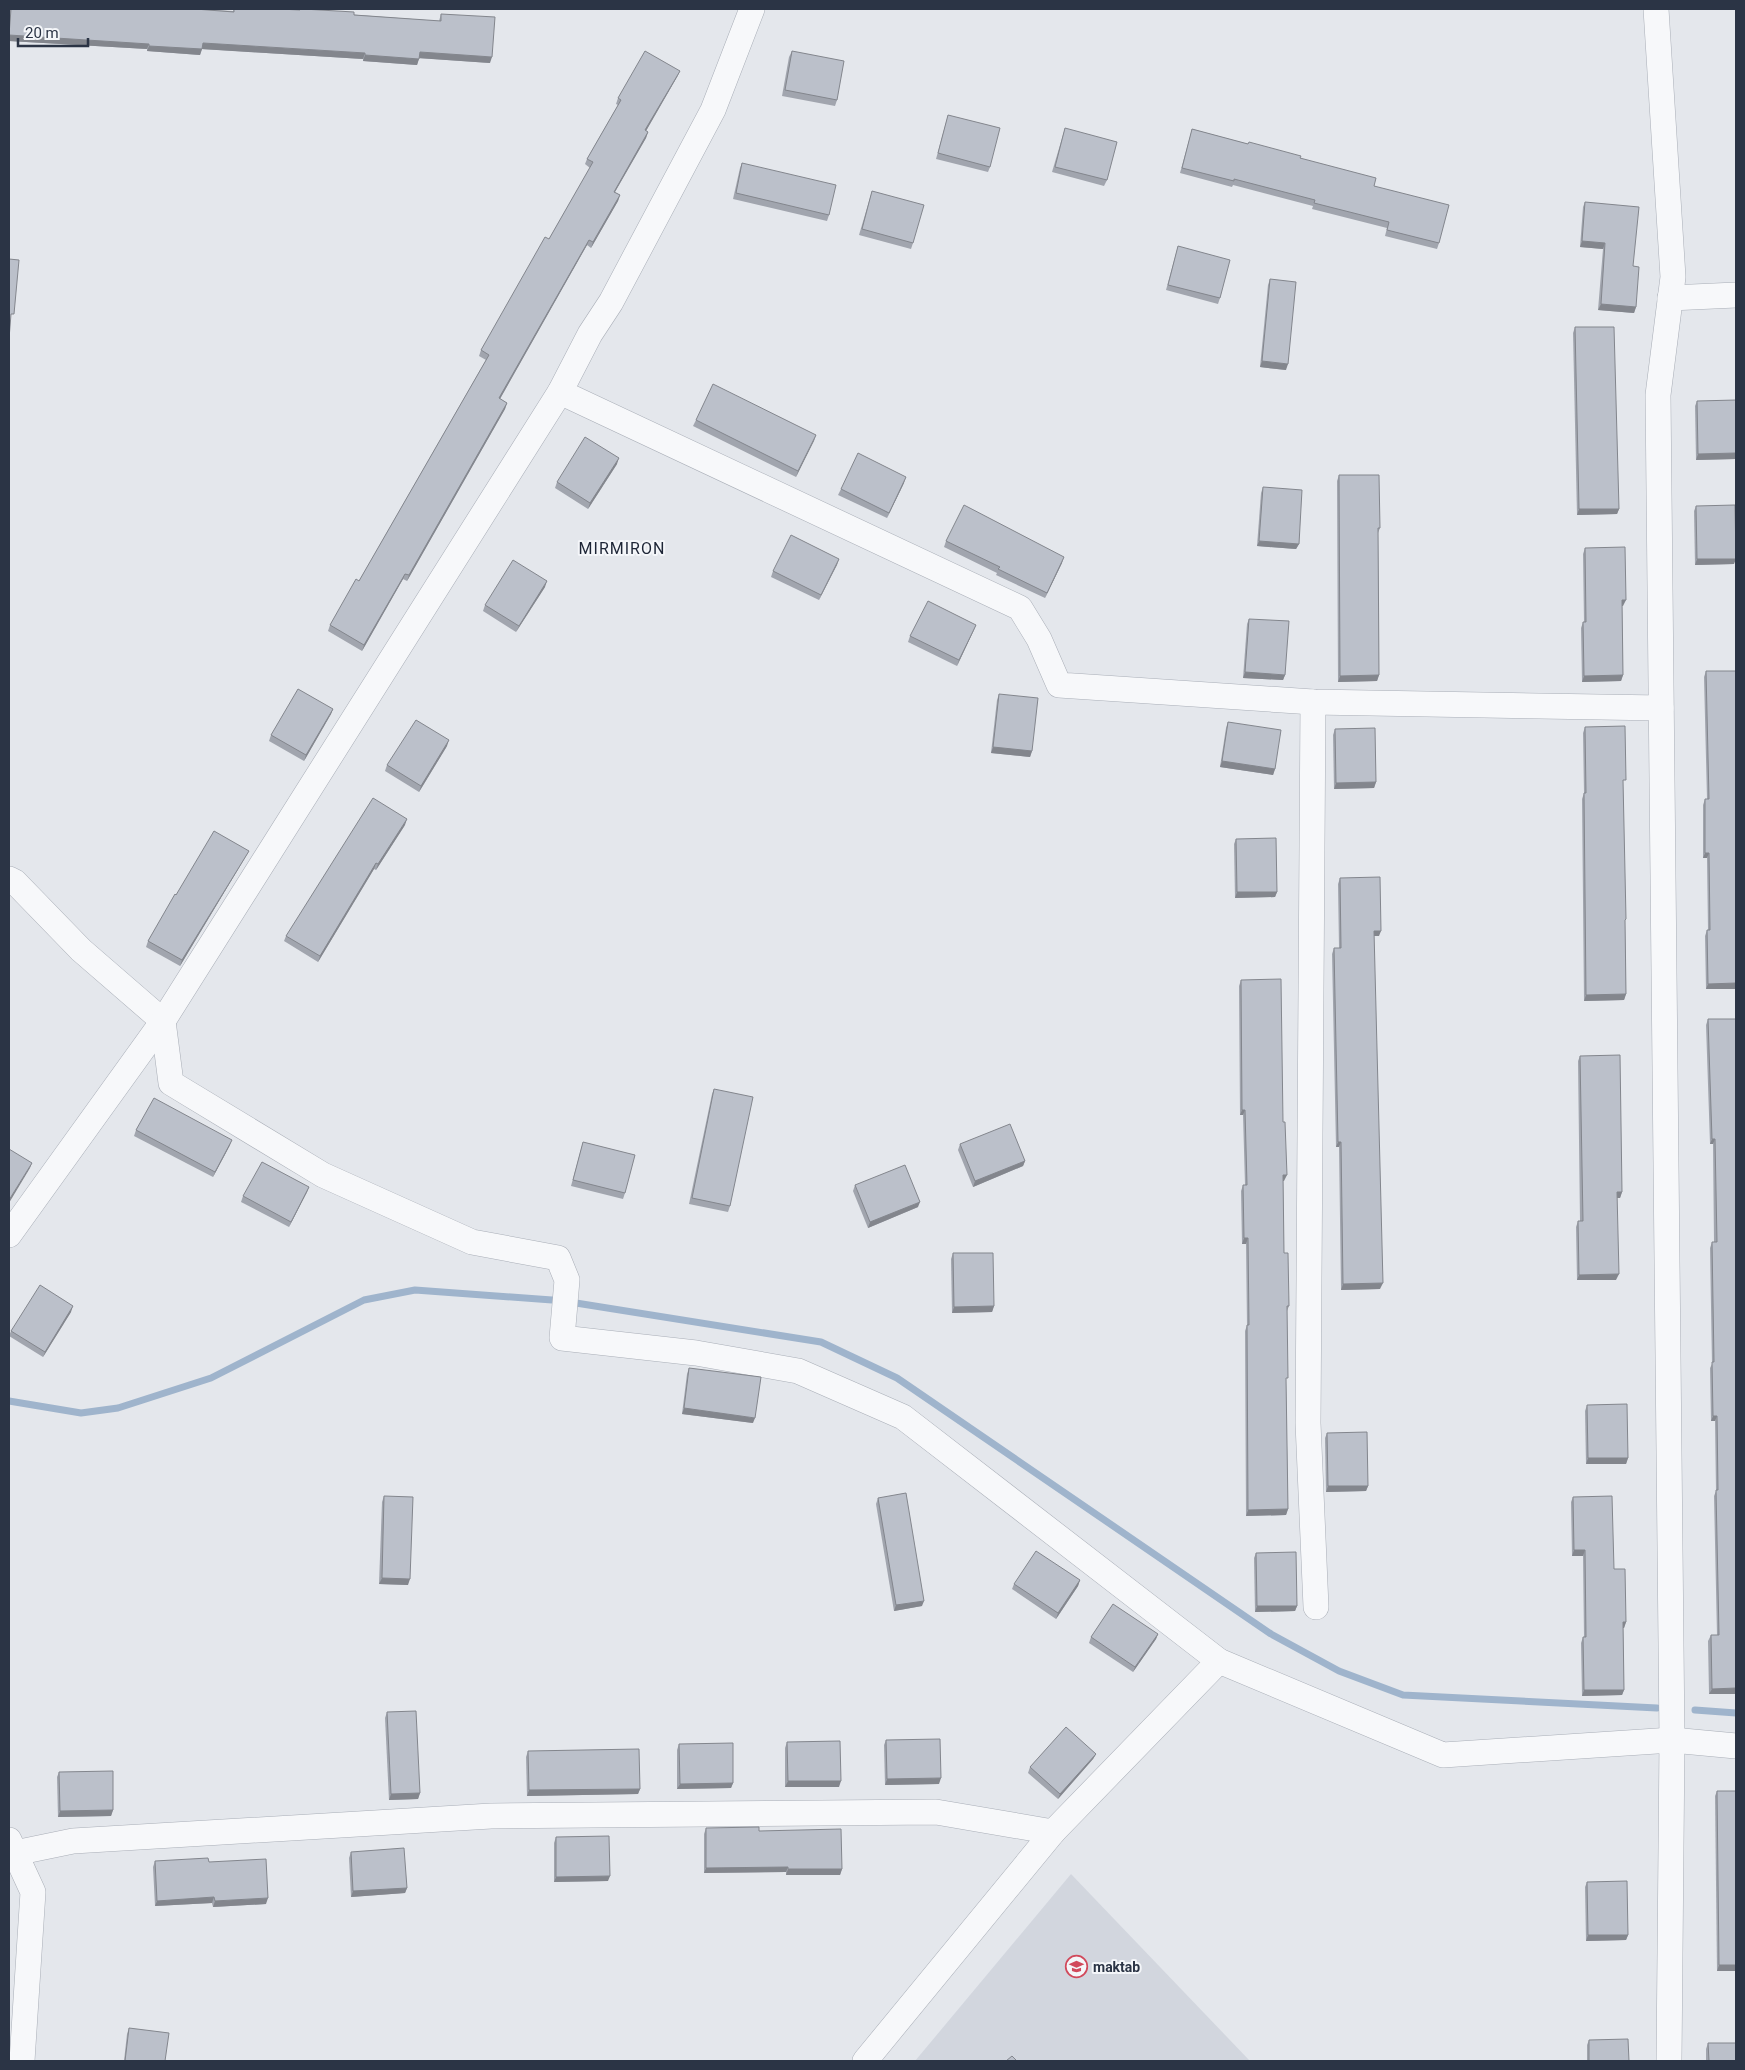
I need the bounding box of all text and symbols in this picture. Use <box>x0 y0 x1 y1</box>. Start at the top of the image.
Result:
scale bar <box>18 15 88 47</box>
text: 20 m <box>25 24 59 42</box>
district label: MIRMIRON <box>579 539 665 558</box>
school or university icon: maktab <box>1065 1955 1089 1979</box>
place label: maktab <box>1093 1959 1140 1975</box>

